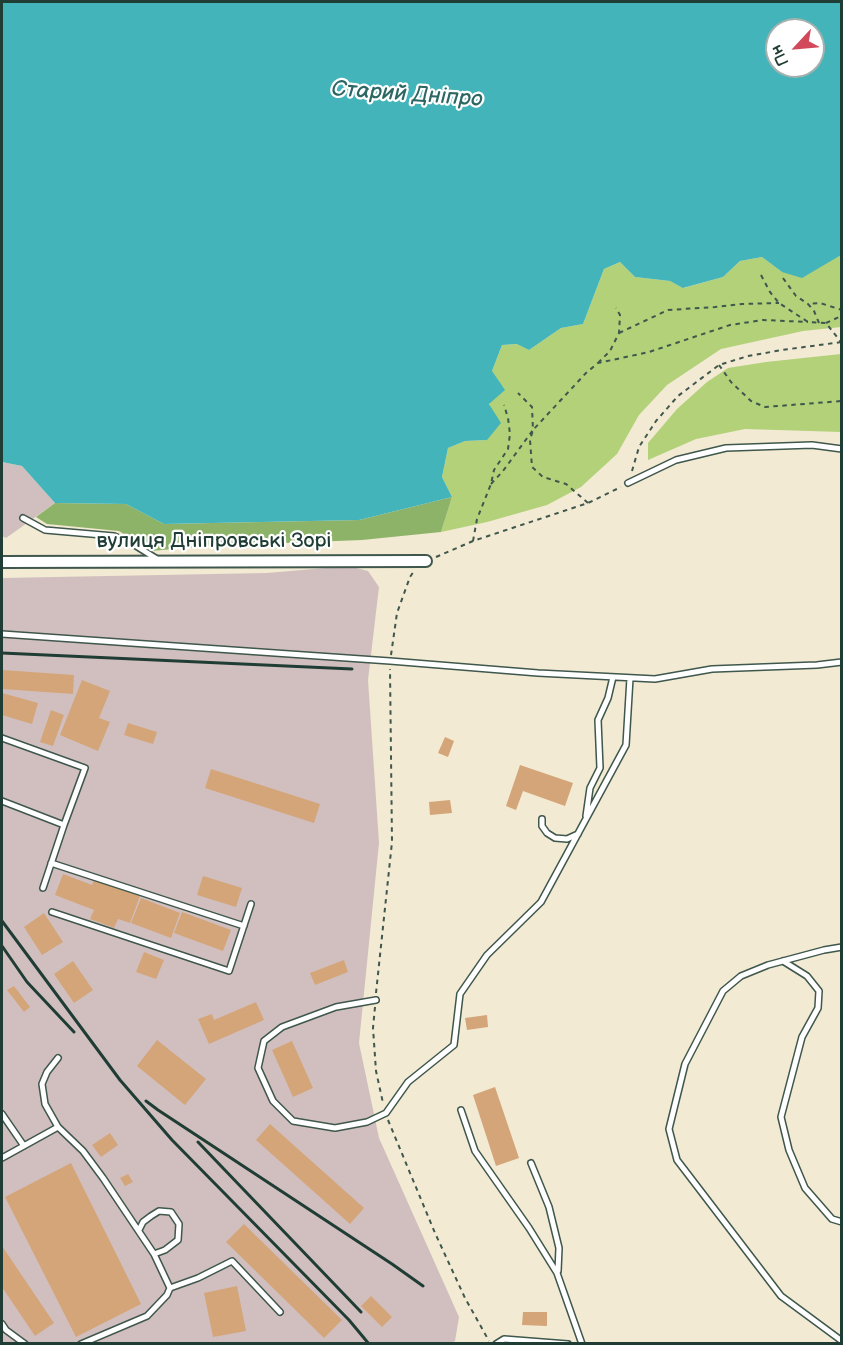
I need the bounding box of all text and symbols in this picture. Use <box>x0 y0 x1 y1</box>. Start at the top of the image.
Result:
north arrow <box>765 18 825 78</box>
text: Пн <box>767 41 793 69</box>
water label: Старий Дніпро <box>331 77 483 113</box>
street label: вулиця Дніпровські Зорі <box>97 529 331 555</box>

